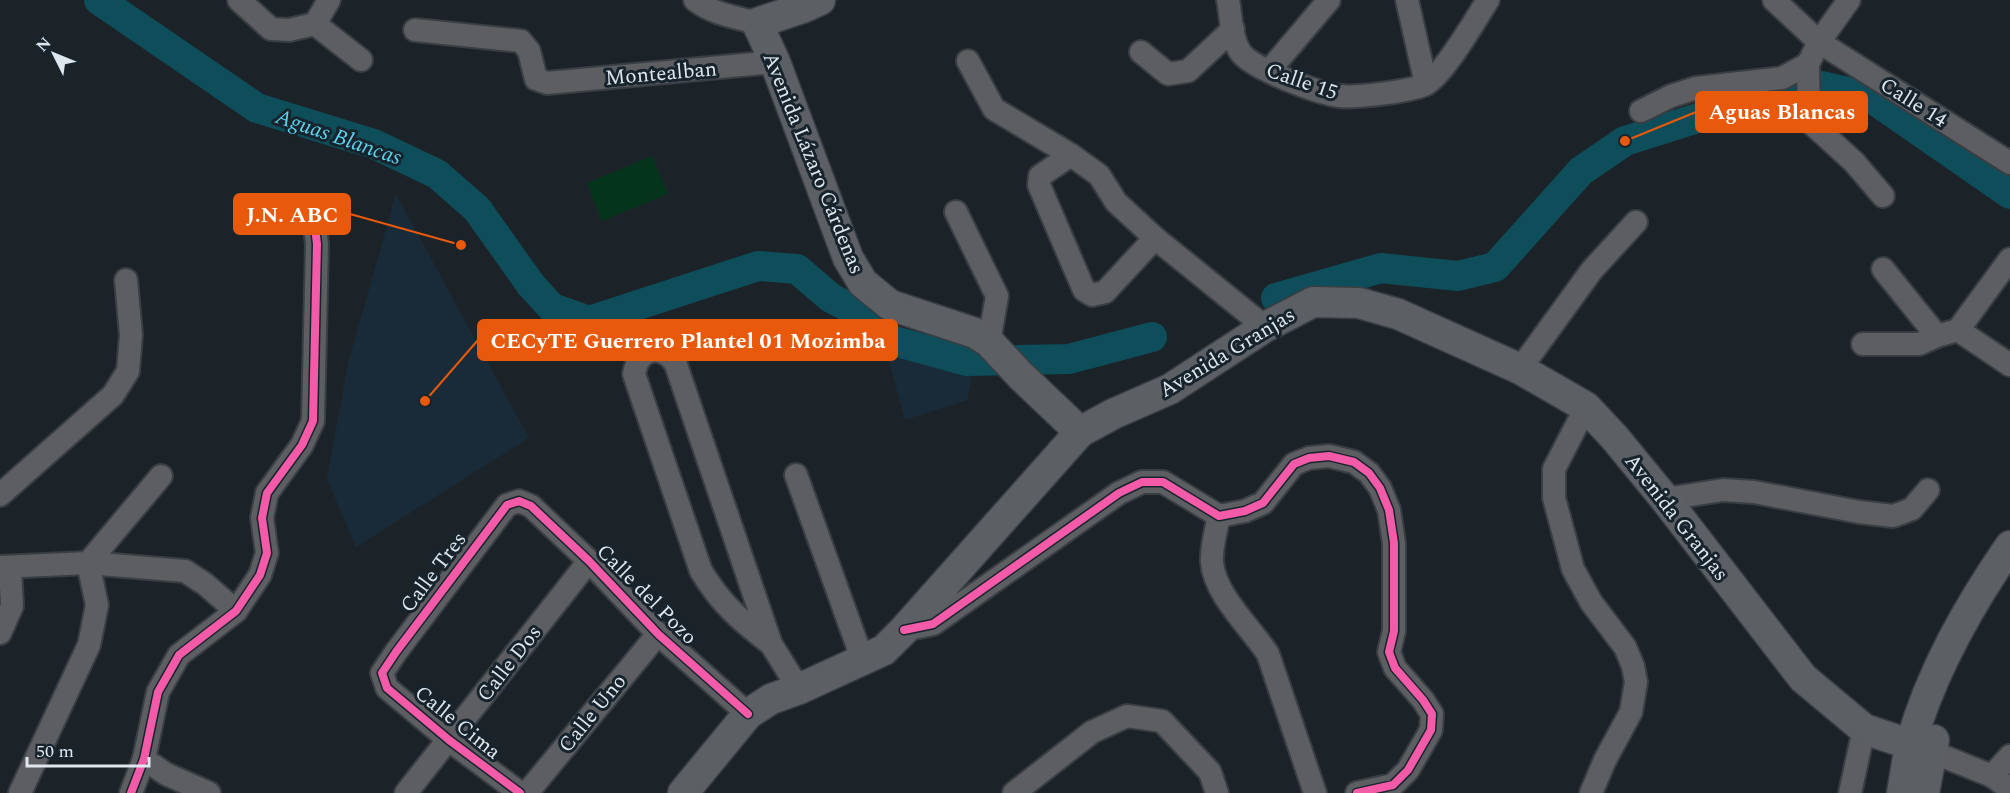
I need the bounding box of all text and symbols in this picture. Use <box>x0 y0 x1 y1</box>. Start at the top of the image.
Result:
north arrow <box>24 24 84 84</box>
text: N <box>31 31 57 57</box>
street label: Avenida Lázaro Cárdenas <box>754 48 872 279</box>
street label: Montealban <box>604 53 718 95</box>
street label: Calle 15 <box>1261 55 1342 109</box>
street label: Calle 14 <box>1874 70 1954 136</box>
callout: Aguas Blancas <box>1696 92 1867 132</box>
text: Aguas Blancas <box>1708 96 1856 129</box>
water label: Aguas Blancas <box>270 100 406 174</box>
callout: J.N. ABC <box>234 194 350 234</box>
text: J.N. ABC <box>246 199 338 232</box>
street label: Avenida Granjas <box>1153 299 1302 406</box>
callout: CECyTE Guerrero Plantel 01 Mozimba <box>478 320 897 360</box>
text: CECyTE Guerrero Plantel 01 Mozimba <box>490 325 886 358</box>
street label: Avenida Granjas <box>1616 447 1736 588</box>
street label: Calle Tres <box>393 525 475 620</box>
street label: Calle del Pozo <box>588 537 704 653</box>
street label: Calle Dos <box>470 618 550 709</box>
street label: Calle Uno <box>551 667 635 760</box>
street label: Calle Cima <box>407 678 508 768</box>
scale bar <box>27 730 148 768</box>
text: 50 m <box>36 738 74 765</box>

